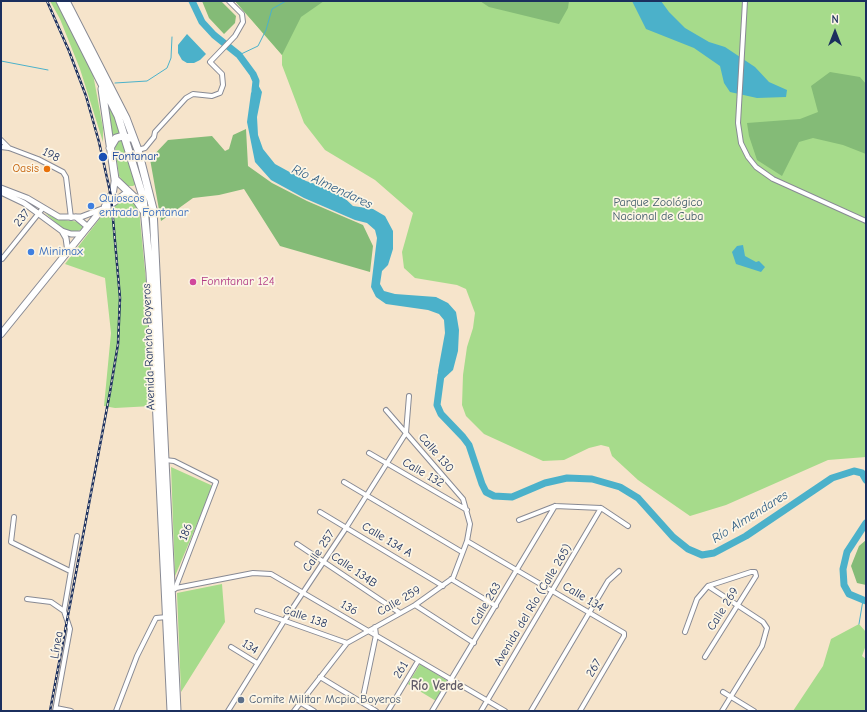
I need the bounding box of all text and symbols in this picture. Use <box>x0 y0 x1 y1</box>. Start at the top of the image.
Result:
north arrow <box>815 12 855 52</box>
text: N <box>831 13 839 26</box>
street label: 198 <box>40 145 62 165</box>
place label: Fontanar <box>112 150 158 164</box>
marker: Fontanar <box>97 151 109 163</box>
place label: Oasis <box>12 162 39 176</box>
water label: Río Almendares <box>289 162 375 212</box>
marker: Oasis <box>42 164 52 174</box>
place label: Quioscos entrada Fontanar <box>99 192 188 220</box>
park label: Parque Zoológico Nacional de Cuba <box>613 196 703 224</box>
marker: Quioscos entrada Fontanar <box>86 201 96 211</box>
street label: 237 <box>11 206 33 230</box>
place label: Minimax <box>39 245 83 259</box>
marker: Minimax <box>26 247 36 257</box>
place label: Fonntanar 124 <box>201 275 275 289</box>
marker: Fonntanar 124 <box>188 277 198 287</box>
street label: Avenida Rancho Boyeros <box>140 283 158 411</box>
street label: Calle 130 <box>415 431 457 475</box>
street label: Calle 132 <box>400 455 446 491</box>
water label: Río Almendares <box>709 487 791 547</box>
street label: Calle 134 A <box>359 519 415 561</box>
street label: 186 <box>176 521 196 543</box>
street label: Calle 257 <box>300 527 338 575</box>
street label: Avenida del Río (Calle 265) <box>491 542 575 668</box>
street label: Calle 134B <box>328 549 380 591</box>
street label: Calle 134 <box>560 579 606 615</box>
street label: Calle 263 <box>468 580 504 628</box>
street label: Calle 259 <box>375 583 423 619</box>
street label: Calle 269 <box>704 585 742 633</box>
street label: 136 <box>338 597 360 619</box>
street label: Calle 138 <box>281 603 329 631</box>
street label: Línea <box>48 630 66 660</box>
street label: 134 <box>239 636 261 658</box>
street label: 267 <box>583 656 605 680</box>
street label: 261 <box>390 659 412 681</box>
district label: Río Verde <box>411 678 463 694</box>
place label: Comite Militar Mcpio Boyeros <box>249 693 401 707</box>
marker: Comite Militar Mcpio Boyeros <box>236 695 246 705</box>

